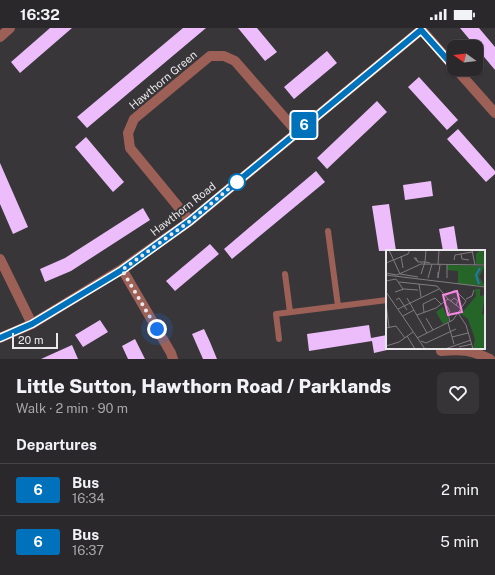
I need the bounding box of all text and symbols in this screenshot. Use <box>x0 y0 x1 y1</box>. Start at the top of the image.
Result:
text: 16:32 <box>20 6 60 23</box>
north arrow <box>447 40 483 76</box>
map controls <box>447 40 483 76</box>
street label: Hawthorn Green <box>127 48 199 112</box>
line badge: 6 <box>291 112 317 138</box>
text: 6 <box>299 117 309 133</box>
unlabelled marker <box>228 173 246 191</box>
street label: Hawthorn Road <box>148 180 218 238</box>
inset map <box>386 250 485 349</box>
your location <box>147 319 167 339</box>
scale bar <box>12 331 58 350</box>
text: 20 m <box>18 334 43 346</box>
button: heart <box>437 372 479 414</box>
text: Little Sutton, Hawthorn Road / Parklands <box>16 375 391 397</box>
text: Walk · 2 min · 90 m <box>16 401 128 416</box>
text: Departures <box>16 436 97 453</box>
text: Bus <box>72 474 99 491</box>
text: 2 min <box>441 481 479 498</box>
text: 6 <box>33 482 43 498</box>
text: 16:34 <box>72 491 105 506</box>
text: Bus <box>72 526 99 543</box>
text: 5 min <box>440 533 479 550</box>
text: 6 <box>33 534 43 550</box>
text: 16:37 <box>72 543 104 558</box>

